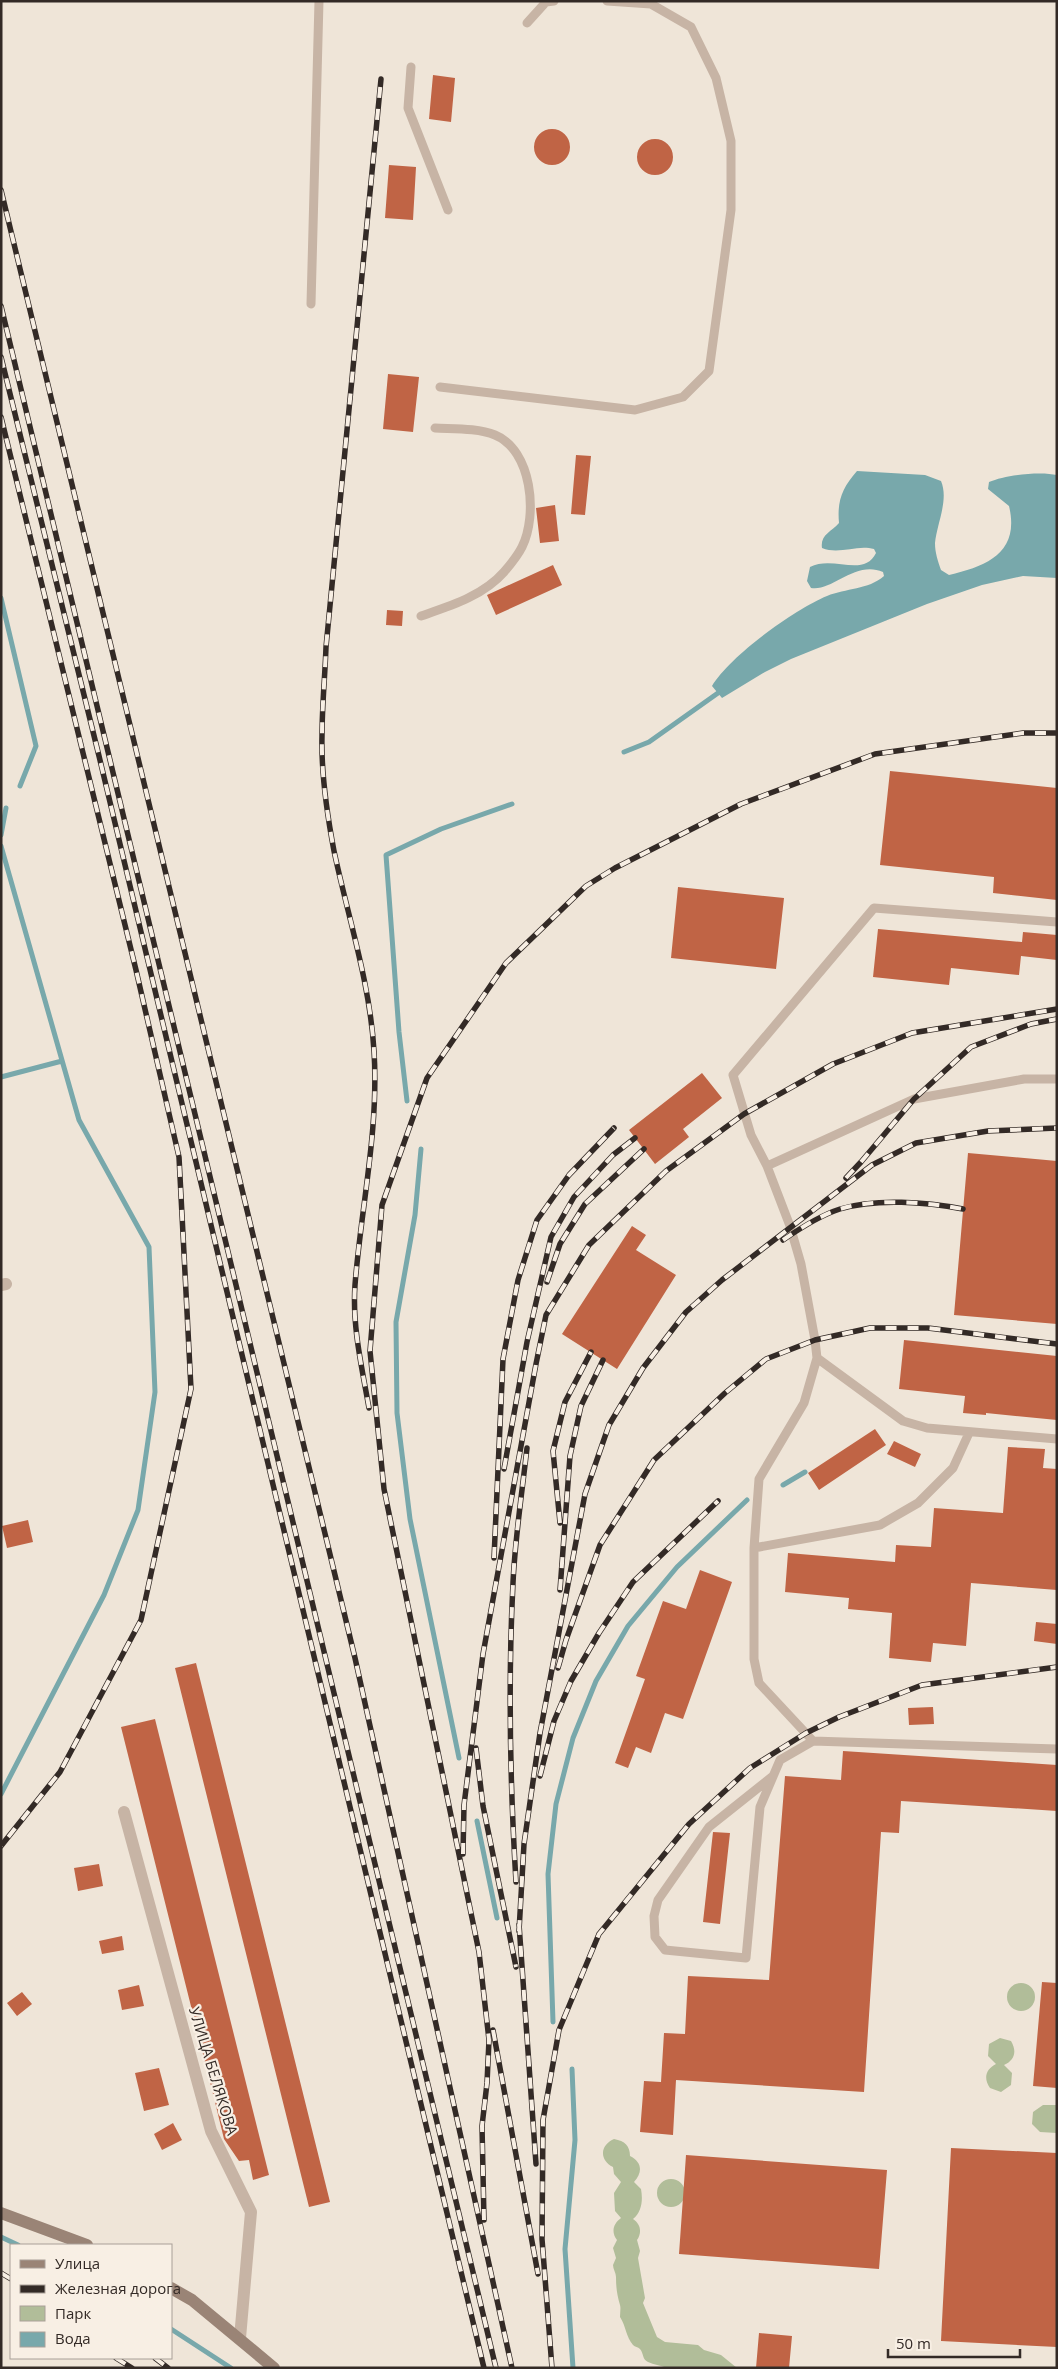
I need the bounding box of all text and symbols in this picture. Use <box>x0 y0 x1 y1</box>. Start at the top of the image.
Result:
street label: УЛИЦА БЕЛЯКОВА <box>185 2004 243 2138</box>
legend <box>10 2244 172 2359</box>
text: Улица <box>55 2253 100 2273</box>
text: Железная дорога <box>55 2278 181 2298</box>
text: Парк <box>55 2303 91 2323</box>
scale bar <box>888 2326 1020 2358</box>
text: Вода <box>55 2328 91 2348</box>
text: 50 m <box>896 2333 931 2353</box>

